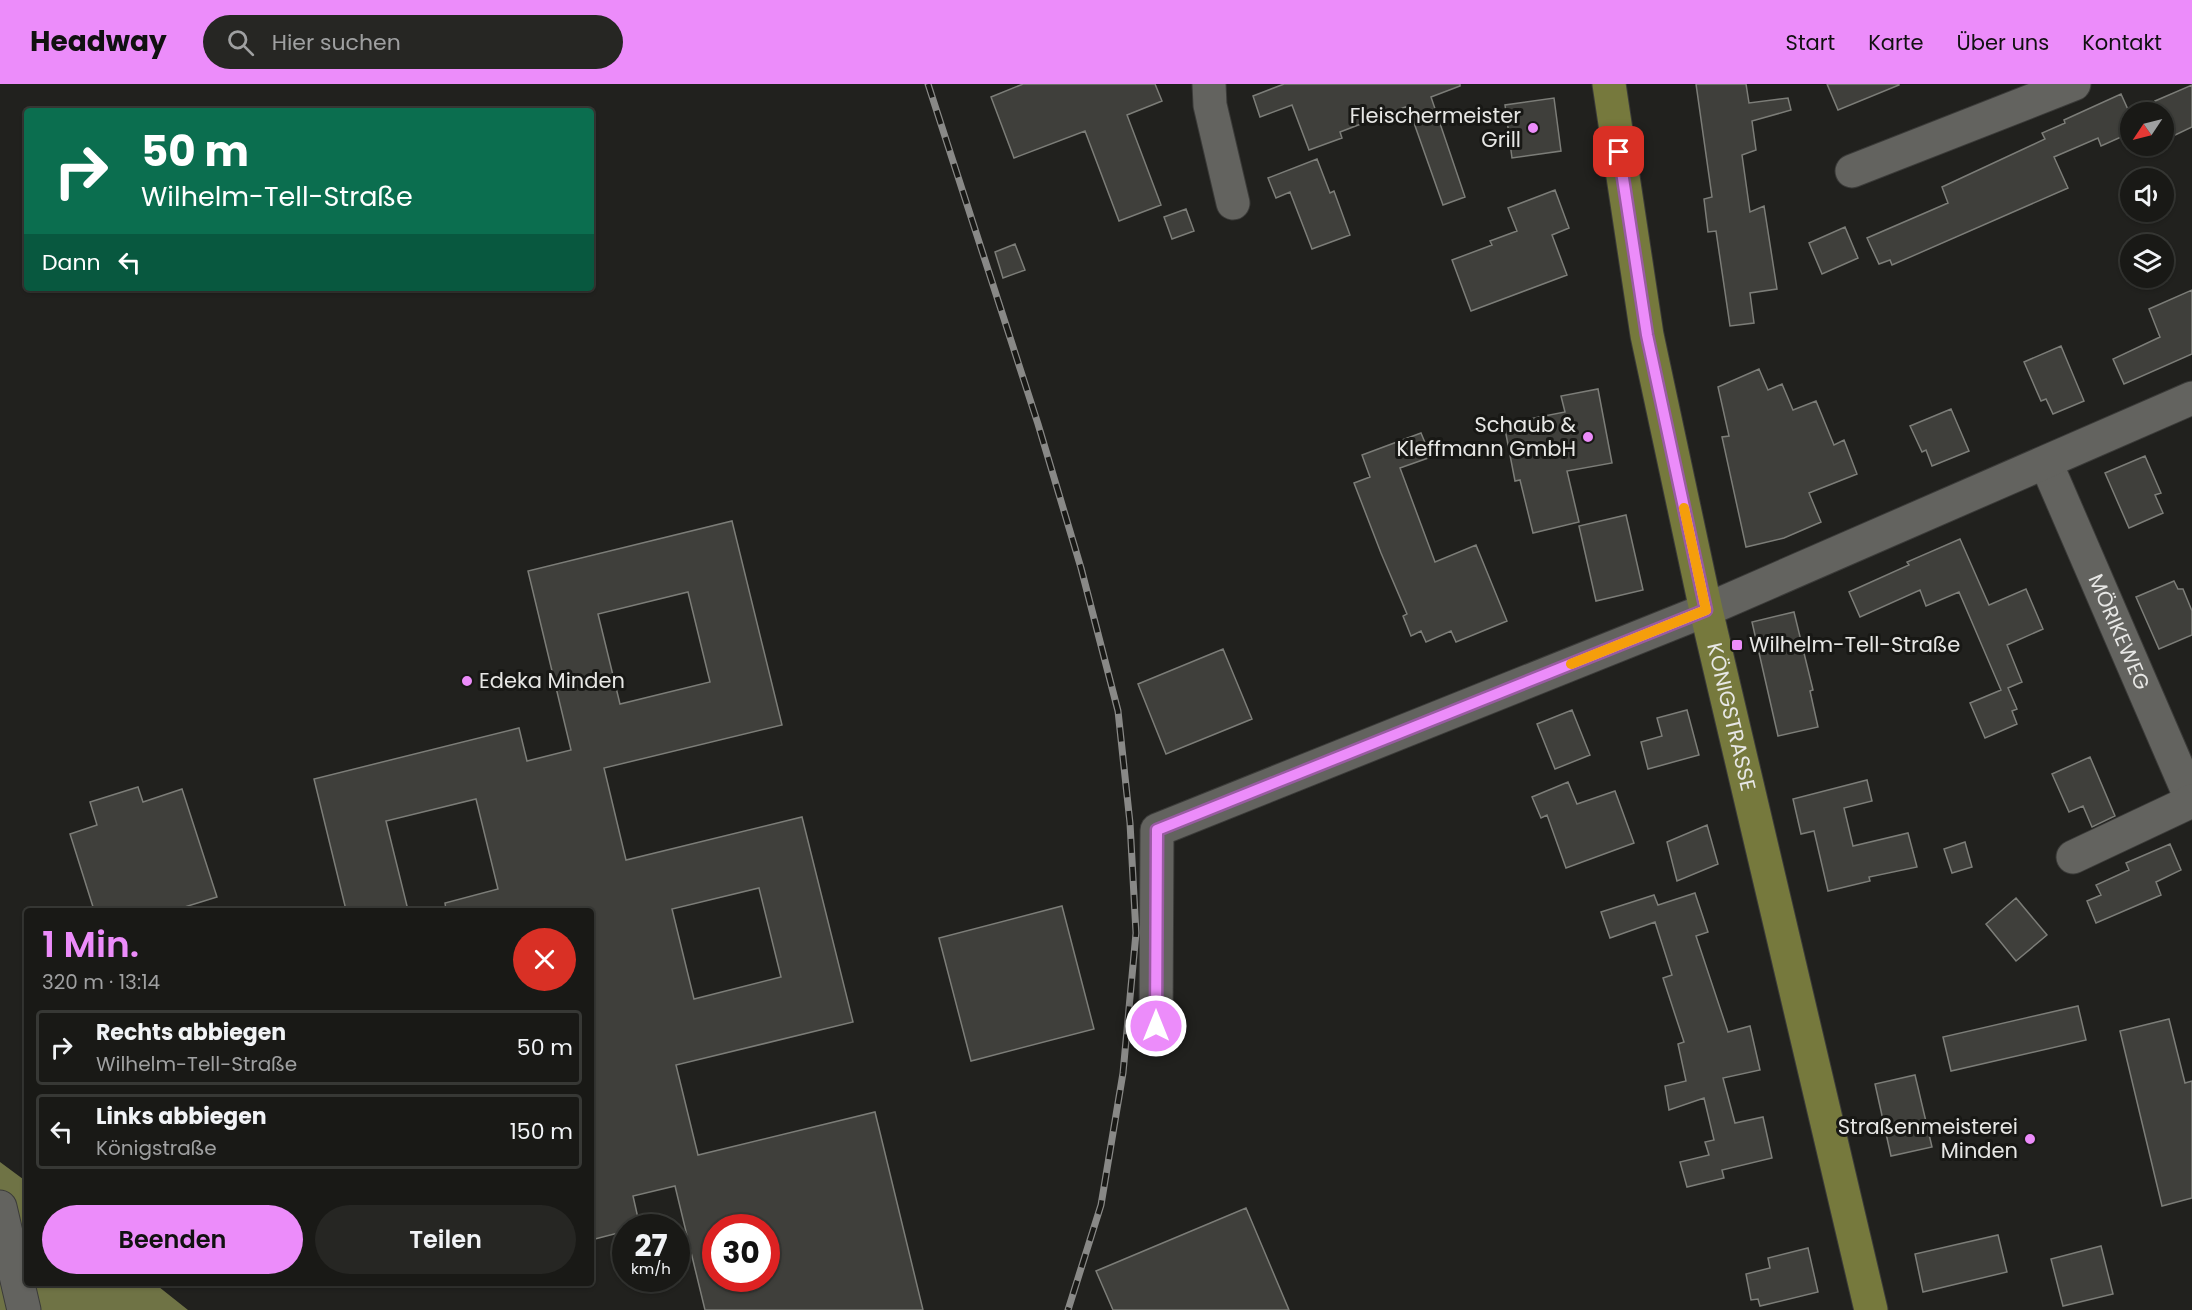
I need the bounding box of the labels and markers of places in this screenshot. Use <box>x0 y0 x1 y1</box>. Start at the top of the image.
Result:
place label: Fleischermeister Grill <box>1350 101 1521 154</box>
marker: Fleischermeister Grill <box>1526 121 1540 135</box>
pin <box>1593 126 1644 177</box>
place label: Schaub & Kleffmann GmbH <box>1396 410 1576 463</box>
marker: Schaub & Kleffmann GmbH <box>1581 430 1595 444</box>
place label: Wilhelm-Tell-Straße <box>1749 630 1960 659</box>
marker: Wilhelm-Tell-Straße <box>1730 638 1744 652</box>
place label: Edeka Minden <box>479 666 625 695</box>
marker: Edeka Minden <box>460 674 474 688</box>
place label: Straßenmeisterei Minden <box>1838 1112 2018 1165</box>
marker: Straßenmeisterei Minden <box>2023 1132 2037 1146</box>

